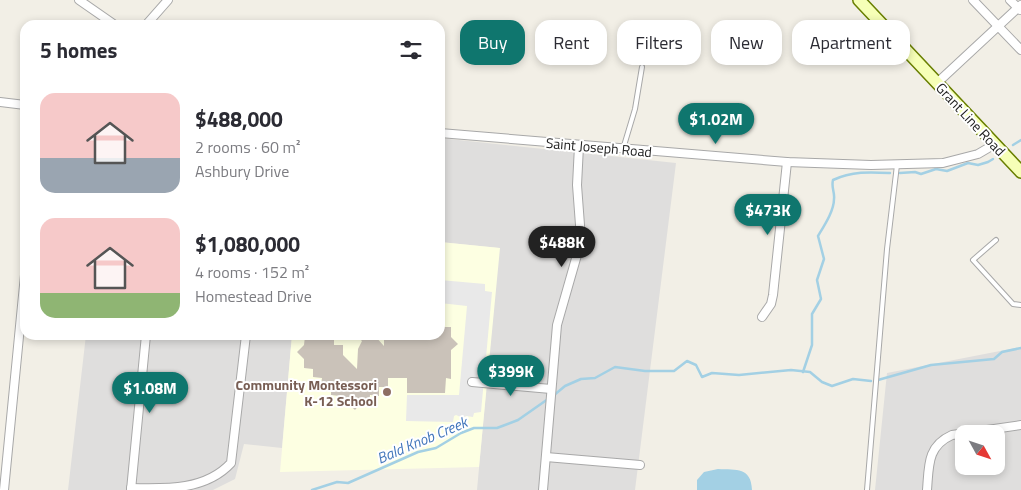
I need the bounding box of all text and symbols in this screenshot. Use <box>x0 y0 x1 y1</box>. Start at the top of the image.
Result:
chip: Buy <box>460 20 525 65</box>
chip: Rent <box>535 20 607 65</box>
chip: Filters <box>617 20 701 65</box>
chip: New <box>711 20 782 65</box>
chip: Apartment <box>792 20 910 65</box>
text: 5 homes <box>40 34 117 66</box>
icon: filters <box>397 36 425 64</box>
street label: Grant Line Road <box>931 78 1011 160</box>
pin: $1.02M <box>675 102 757 145</box>
text: $488,000 <box>195 103 283 135</box>
text: $1.02M <box>689 107 743 131</box>
icon: home <box>80 113 140 173</box>
street label: Saint Joseph Road <box>545 132 653 162</box>
text: 2 rooms · 60 m² <box>195 135 300 159</box>
text: Ashbury Drive <box>195 159 289 183</box>
pin: $473K <box>733 194 803 236</box>
text: $473K <box>745 198 791 222</box>
pin: $488K <box>527 226 597 268</box>
text: $1,080,000 <box>195 228 300 260</box>
text: $488K <box>539 230 585 254</box>
icon: home <box>80 238 140 298</box>
text: 4 rooms · 152 m² <box>195 260 309 284</box>
text: Homestead Drive <box>195 284 312 308</box>
pin: $399K <box>476 354 546 397</box>
text: $399K <box>488 359 534 383</box>
pin: $1.08M <box>109 372 191 414</box>
place label: Community Montessori K-12 School <box>235 374 377 411</box>
text: $1.08M <box>123 376 177 400</box>
marker: Community Montessori K-12 School <box>381 386 393 398</box>
water label: Bald Knob Creek <box>373 410 473 469</box>
north arrow <box>955 425 1005 475</box>
map controls <box>955 425 1005 475</box>

